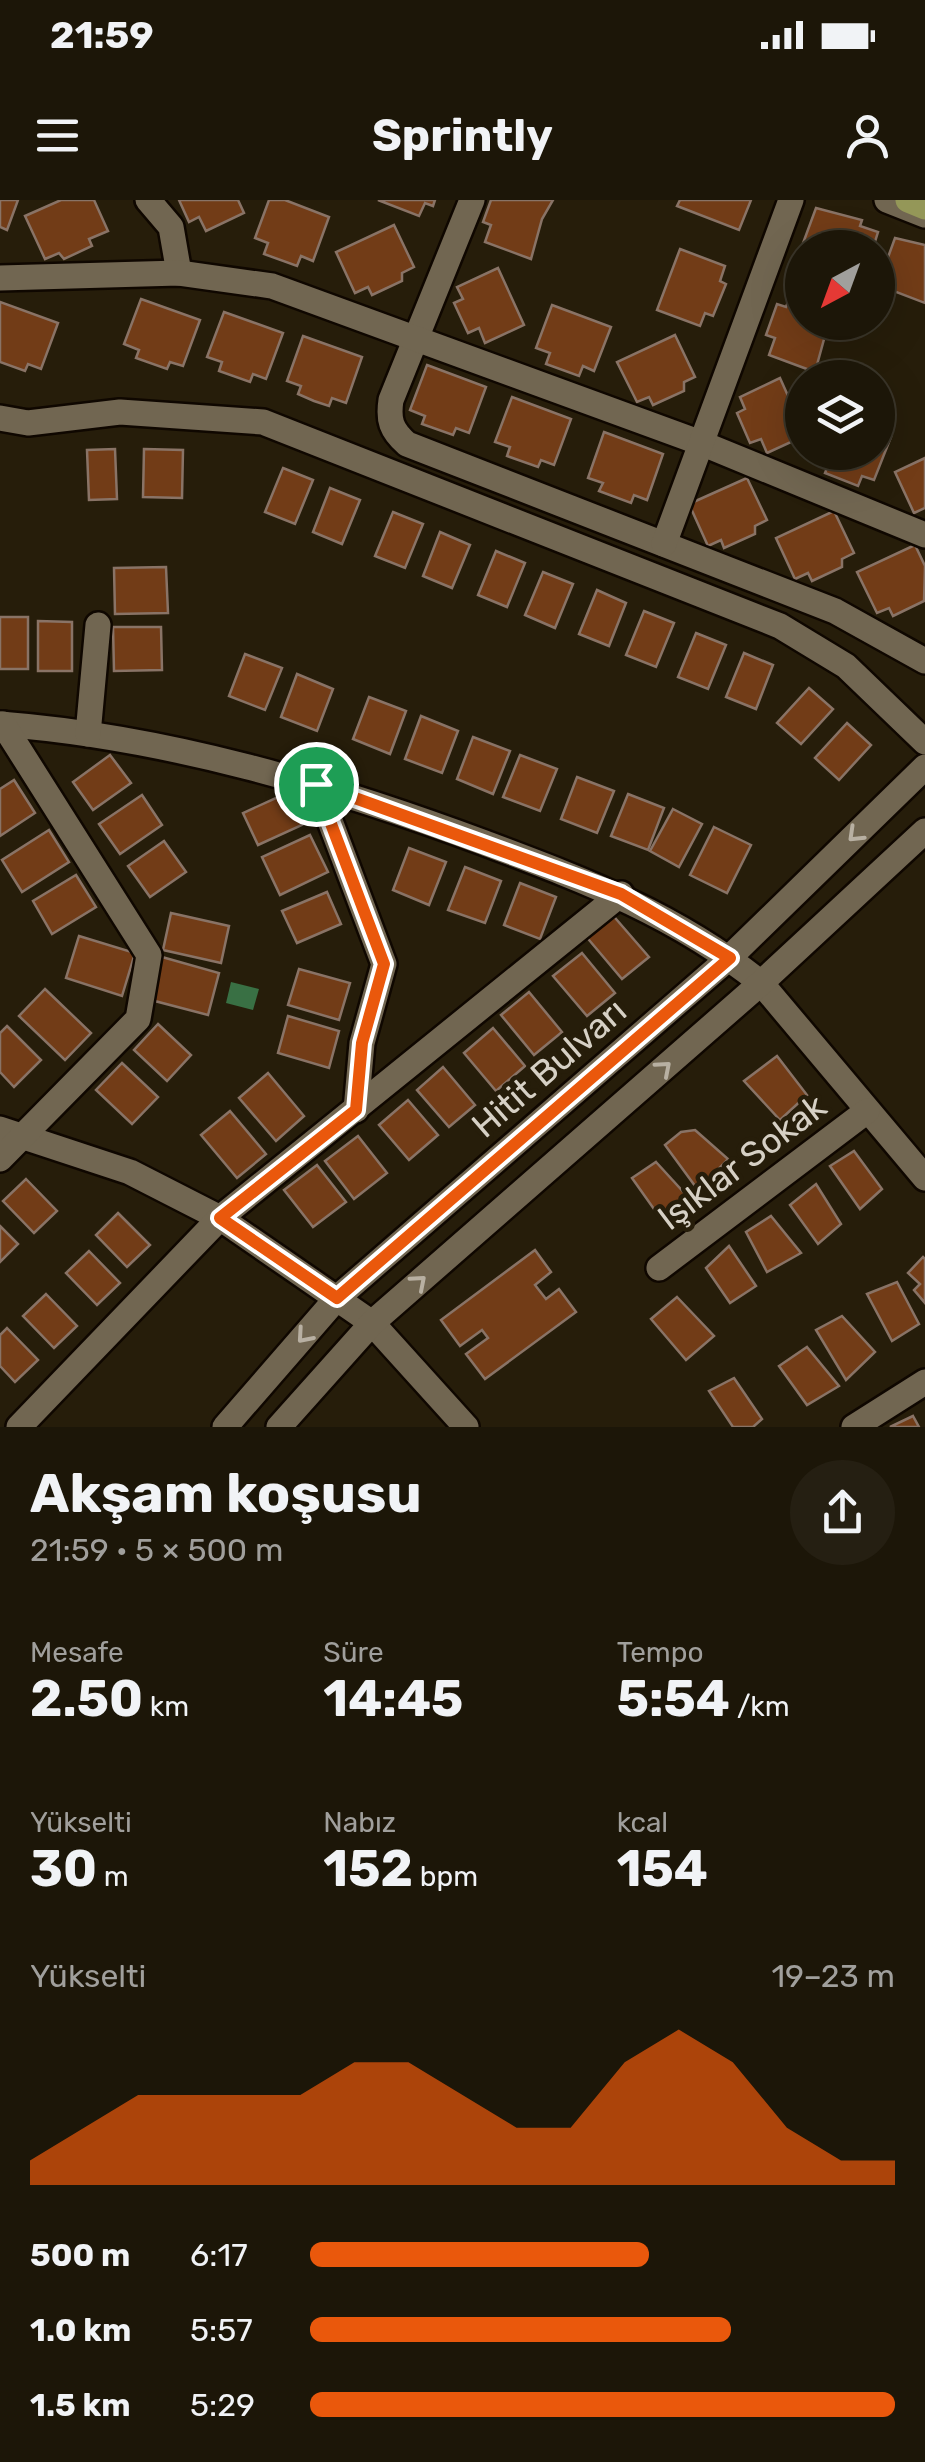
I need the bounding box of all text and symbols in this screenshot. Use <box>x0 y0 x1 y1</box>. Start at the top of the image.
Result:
text: 21:59 <box>50 12 154 58</box>
icon: menu <box>30 108 85 163</box>
icon: person <box>840 108 895 163</box>
text: Sprintly <box>372 109 553 162</box>
north arrow <box>785 230 895 340</box>
map controls <box>785 230 895 470</box>
button: layers <box>785 360 895 470</box>
pin <box>274 742 359 827</box>
icon: arrive <box>289 757 344 812</box>
one-way arrow <box>849 823 867 841</box>
street label: Hitit Bulvarı <box>463 990 635 1146</box>
one-way arrow <box>652 1061 671 1079</box>
street label: Işıklar Sokak <box>650 1085 834 1239</box>
one-way arrow <box>407 1275 426 1293</box>
one-way arrow <box>298 1324 316 1343</box>
button: share <box>790 1460 895 1565</box>
text: Akşam koşusu <box>30 1461 422 1526</box>
text: 21:59 · 5 × 500 m <box>30 1531 283 1569</box>
text: Mesafe <box>30 1636 124 1669</box>
text: Süre <box>323 1636 384 1669</box>
text: Tempo <box>617 1636 704 1669</box>
text: 2.50 <box>30 1669 143 1729</box>
text: 14:45 <box>323 1669 463 1729</box>
text: 5:54 <box>617 1669 730 1729</box>
text: km <box>143 1690 189 1723</box>
text: /km <box>730 1690 790 1723</box>
text: Yükselti <box>30 1806 132 1839</box>
text: Nabız <box>323 1806 396 1839</box>
text: kcal <box>617 1806 668 1839</box>
text: 30 <box>30 1839 97 1899</box>
text: 152 <box>323 1839 413 1899</box>
text: 154 <box>617 1839 708 1899</box>
text: m <box>97 1860 129 1893</box>
text: bpm <box>413 1860 478 1893</box>
text: Yükselti <box>30 1957 146 1995</box>
text: 19–23 m <box>771 1957 895 1995</box>
text: 500 m <box>30 2236 130 2274</box>
text: 6:17 <box>190 2236 248 2274</box>
text: 1.0 km <box>30 2311 131 2349</box>
text: 5:57 <box>190 2311 253 2349</box>
text: 1.5 km <box>30 2386 131 2424</box>
text: 5:29 <box>190 2386 255 2424</box>

